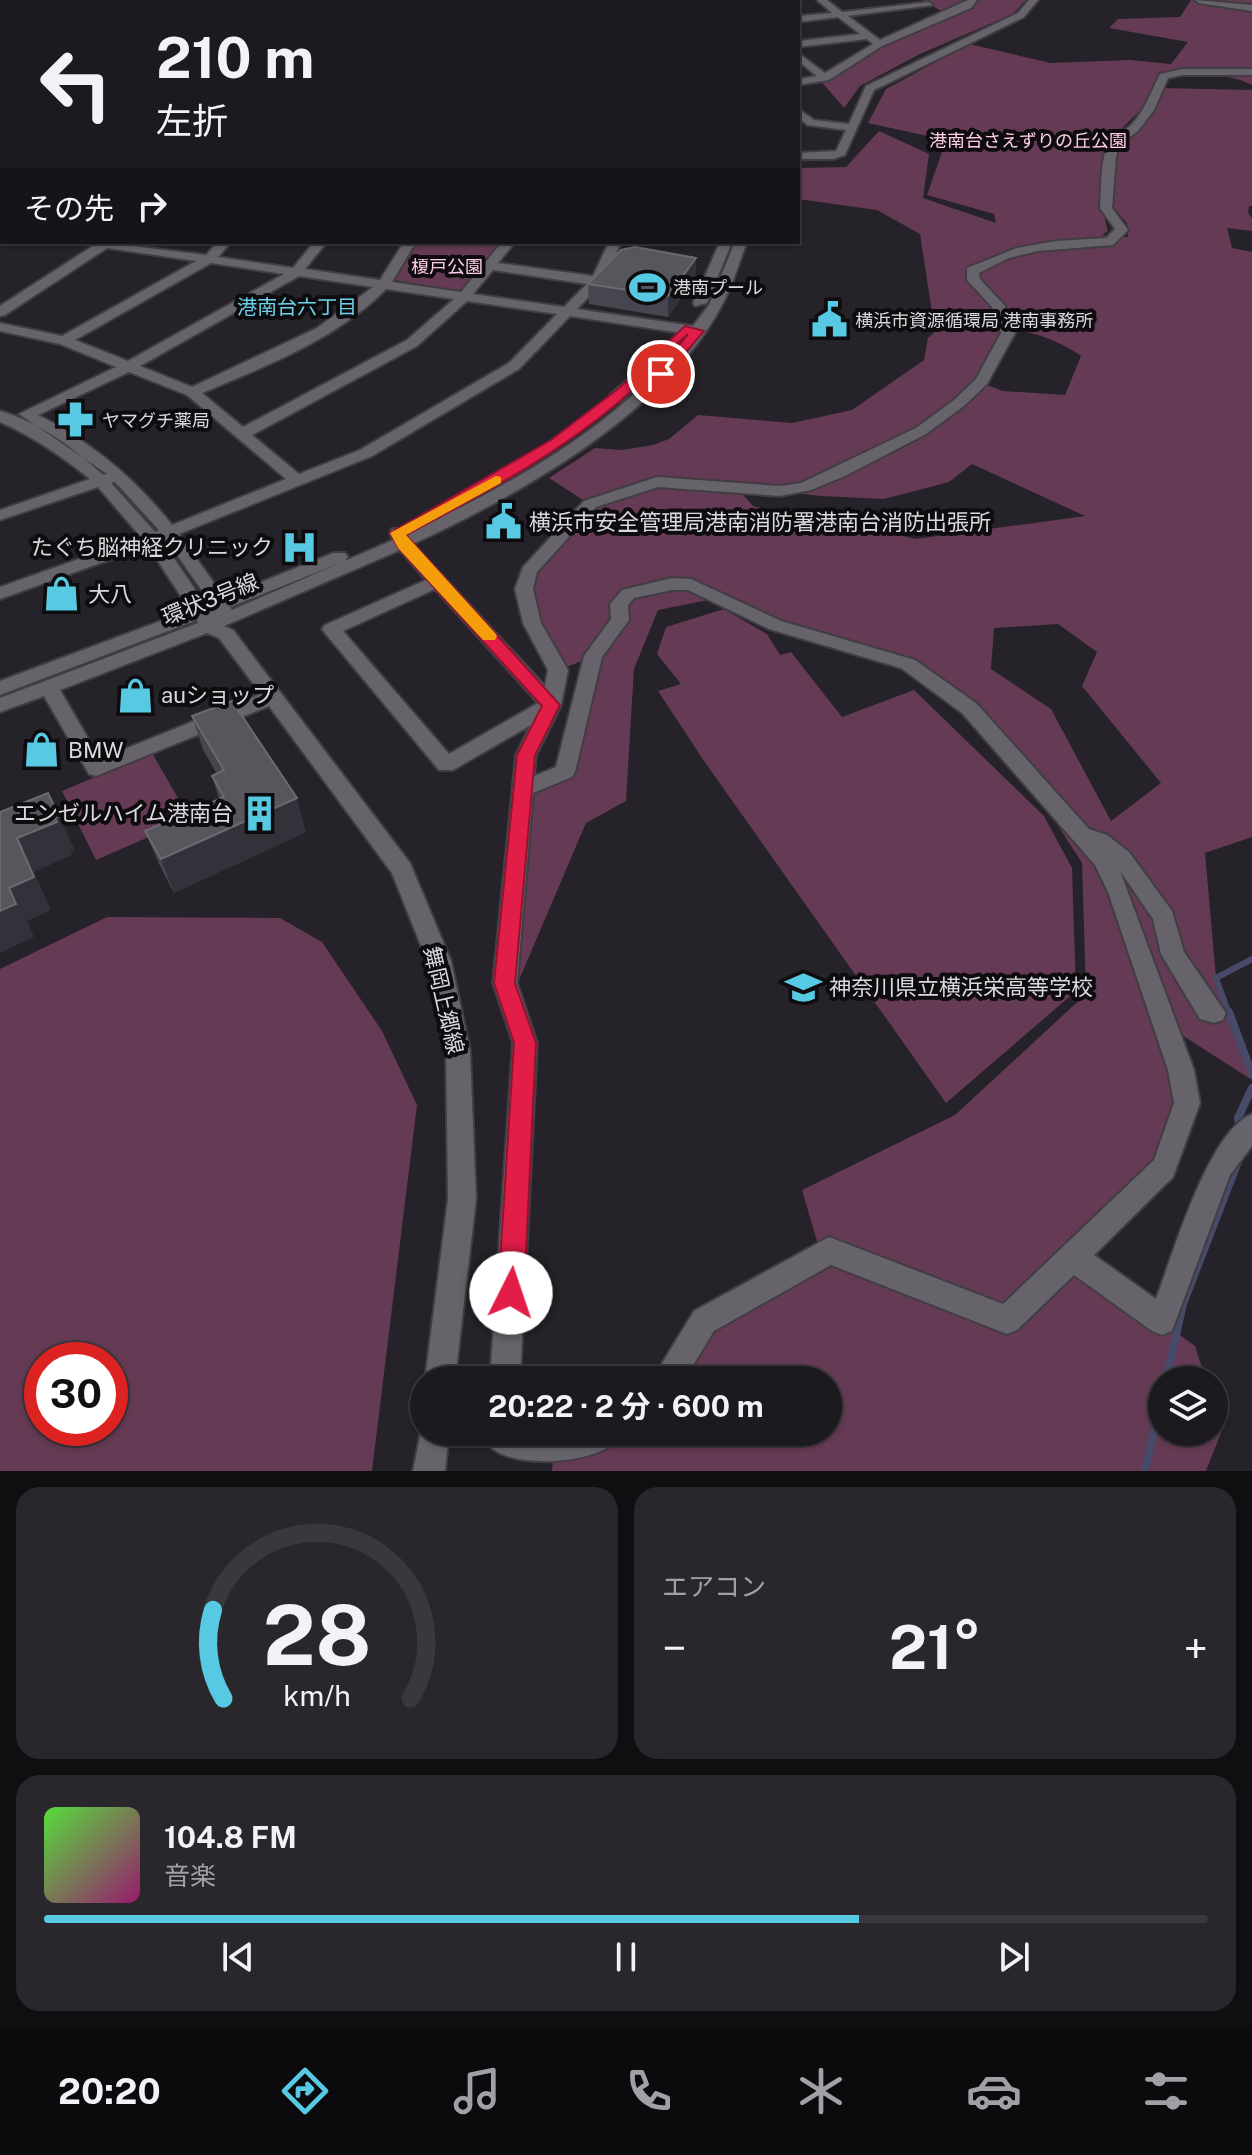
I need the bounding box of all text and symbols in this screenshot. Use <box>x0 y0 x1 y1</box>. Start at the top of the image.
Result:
text: 210 m <box>156 25 314 91</box>
icon: left <box>24 32 128 136</box>
text: 左折 <box>156 100 228 142</box>
park label: 港南台さえずりの丘公園 <box>929 130 1127 151</box>
icon: right <box>130 184 174 228</box>
text: その先 <box>24 190 114 226</box>
park label: 榎戸公園 <box>411 256 483 277</box>
sports icon: 港南プール <box>628 268 666 306</box>
place label: 港南プール <box>673 277 763 298</box>
district label: 港南台六丁目 <box>237 295 357 319</box>
public building icon: 横浜市資源循環局 港南事務所 <box>810 301 848 339</box>
place label: 横浜市資源循環局 港南事務所 <box>855 310 1093 331</box>
pin <box>627 340 695 408</box>
icon: arrive <box>639 352 683 396</box>
pharmacy icon: ヤマグチ薬局 <box>57 401 95 439</box>
place label: ヤマグチ薬局 <box>102 410 210 431</box>
public building icon: 横浜市安全管理局港南消防署港南台消防出張所 <box>484 503 522 541</box>
place label: 横浜市安全管理局港南消防署港南台消防出張所 <box>529 509 991 535</box>
hospital icon: たぐち脳神経クリニック <box>280 528 318 566</box>
place label: たぐち脳神経クリニック <box>31 534 273 560</box>
street label: 環状3号線 <box>158 568 262 630</box>
shop icon: 大八 <box>43 575 81 613</box>
place label: 大八 <box>88 581 132 607</box>
shop icon: auショップ <box>116 676 154 714</box>
place label: auショップ <box>161 682 274 708</box>
shop icon: BMW <box>23 731 61 769</box>
place label: BMW <box>68 737 123 763</box>
building icon: エンゼルハイム港南台 <box>240 794 278 832</box>
place label: エンゼルハイム港南台 <box>14 800 233 826</box>
street label: 舞岡上郷線 <box>419 943 469 1057</box>
school or university icon: 神奈川県立横浜栄高等学校 <box>784 968 822 1006</box>
place label: 神奈川県立横浜栄高等学校 <box>829 974 1093 1000</box>
position arrow <box>469 1251 553 1335</box>
speed limit sign: 30 <box>24 1342 128 1446</box>
map controls <box>1148 1366 1228 1446</box>
button: layers <box>1148 1366 1228 1446</box>
text: 20:22 · 2 分 · 600 m <box>488 1388 764 1424</box>
text: エアコン <box>662 1571 766 1602</box>
text: 28 <box>263 1586 371 1684</box>
text: 21° <box>889 1612 981 1683</box>
text: − <box>662 1622 686 1674</box>
text: + <box>1184 1622 1208 1674</box>
text: km/h <box>283 1679 351 1712</box>
text: 104.8 FM <box>164 1819 297 1855</box>
text: 音楽 <box>164 1860 216 1891</box>
icon: previous <box>216 1935 260 1979</box>
icon: pause <box>604 1935 648 1979</box>
icon: next <box>992 1935 1036 1979</box>
icon: directions <box>277 2063 333 2119</box>
icon: music <box>449 2063 505 2119</box>
icon: phone <box>621 2063 677 2119</box>
icon: climate <box>793 2063 849 2119</box>
icon: car <box>966 2063 1022 2119</box>
icon: filters <box>1138 2063 1194 2119</box>
text: 20:20 <box>58 2070 161 2112</box>

